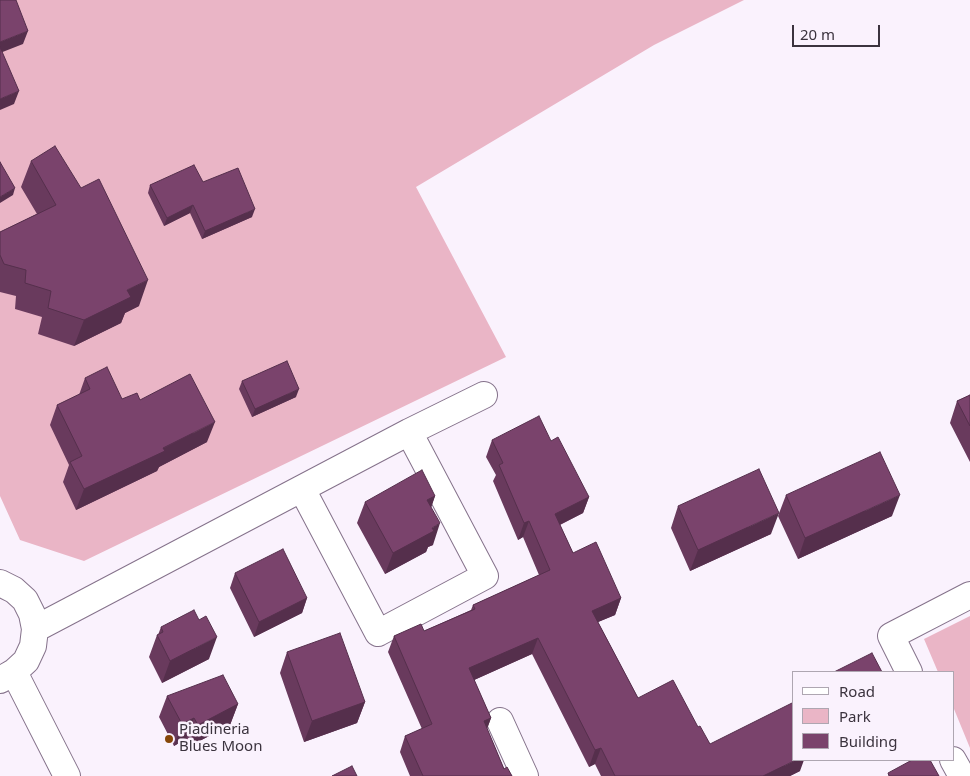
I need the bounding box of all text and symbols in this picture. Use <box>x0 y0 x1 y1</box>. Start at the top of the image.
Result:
scale bar <box>795 15 882 47</box>
text: 20 m <box>800 24 835 44</box>
legend <box>792 671 955 761</box>
text: Road <box>839 681 875 701</box>
text: Park <box>839 706 871 726</box>
place label: Piadineria Blues Moon <box>179 721 262 756</box>
text: Building <box>839 731 897 751</box>
marker: Piadineria Blues Moon <box>163 733 175 745</box>

